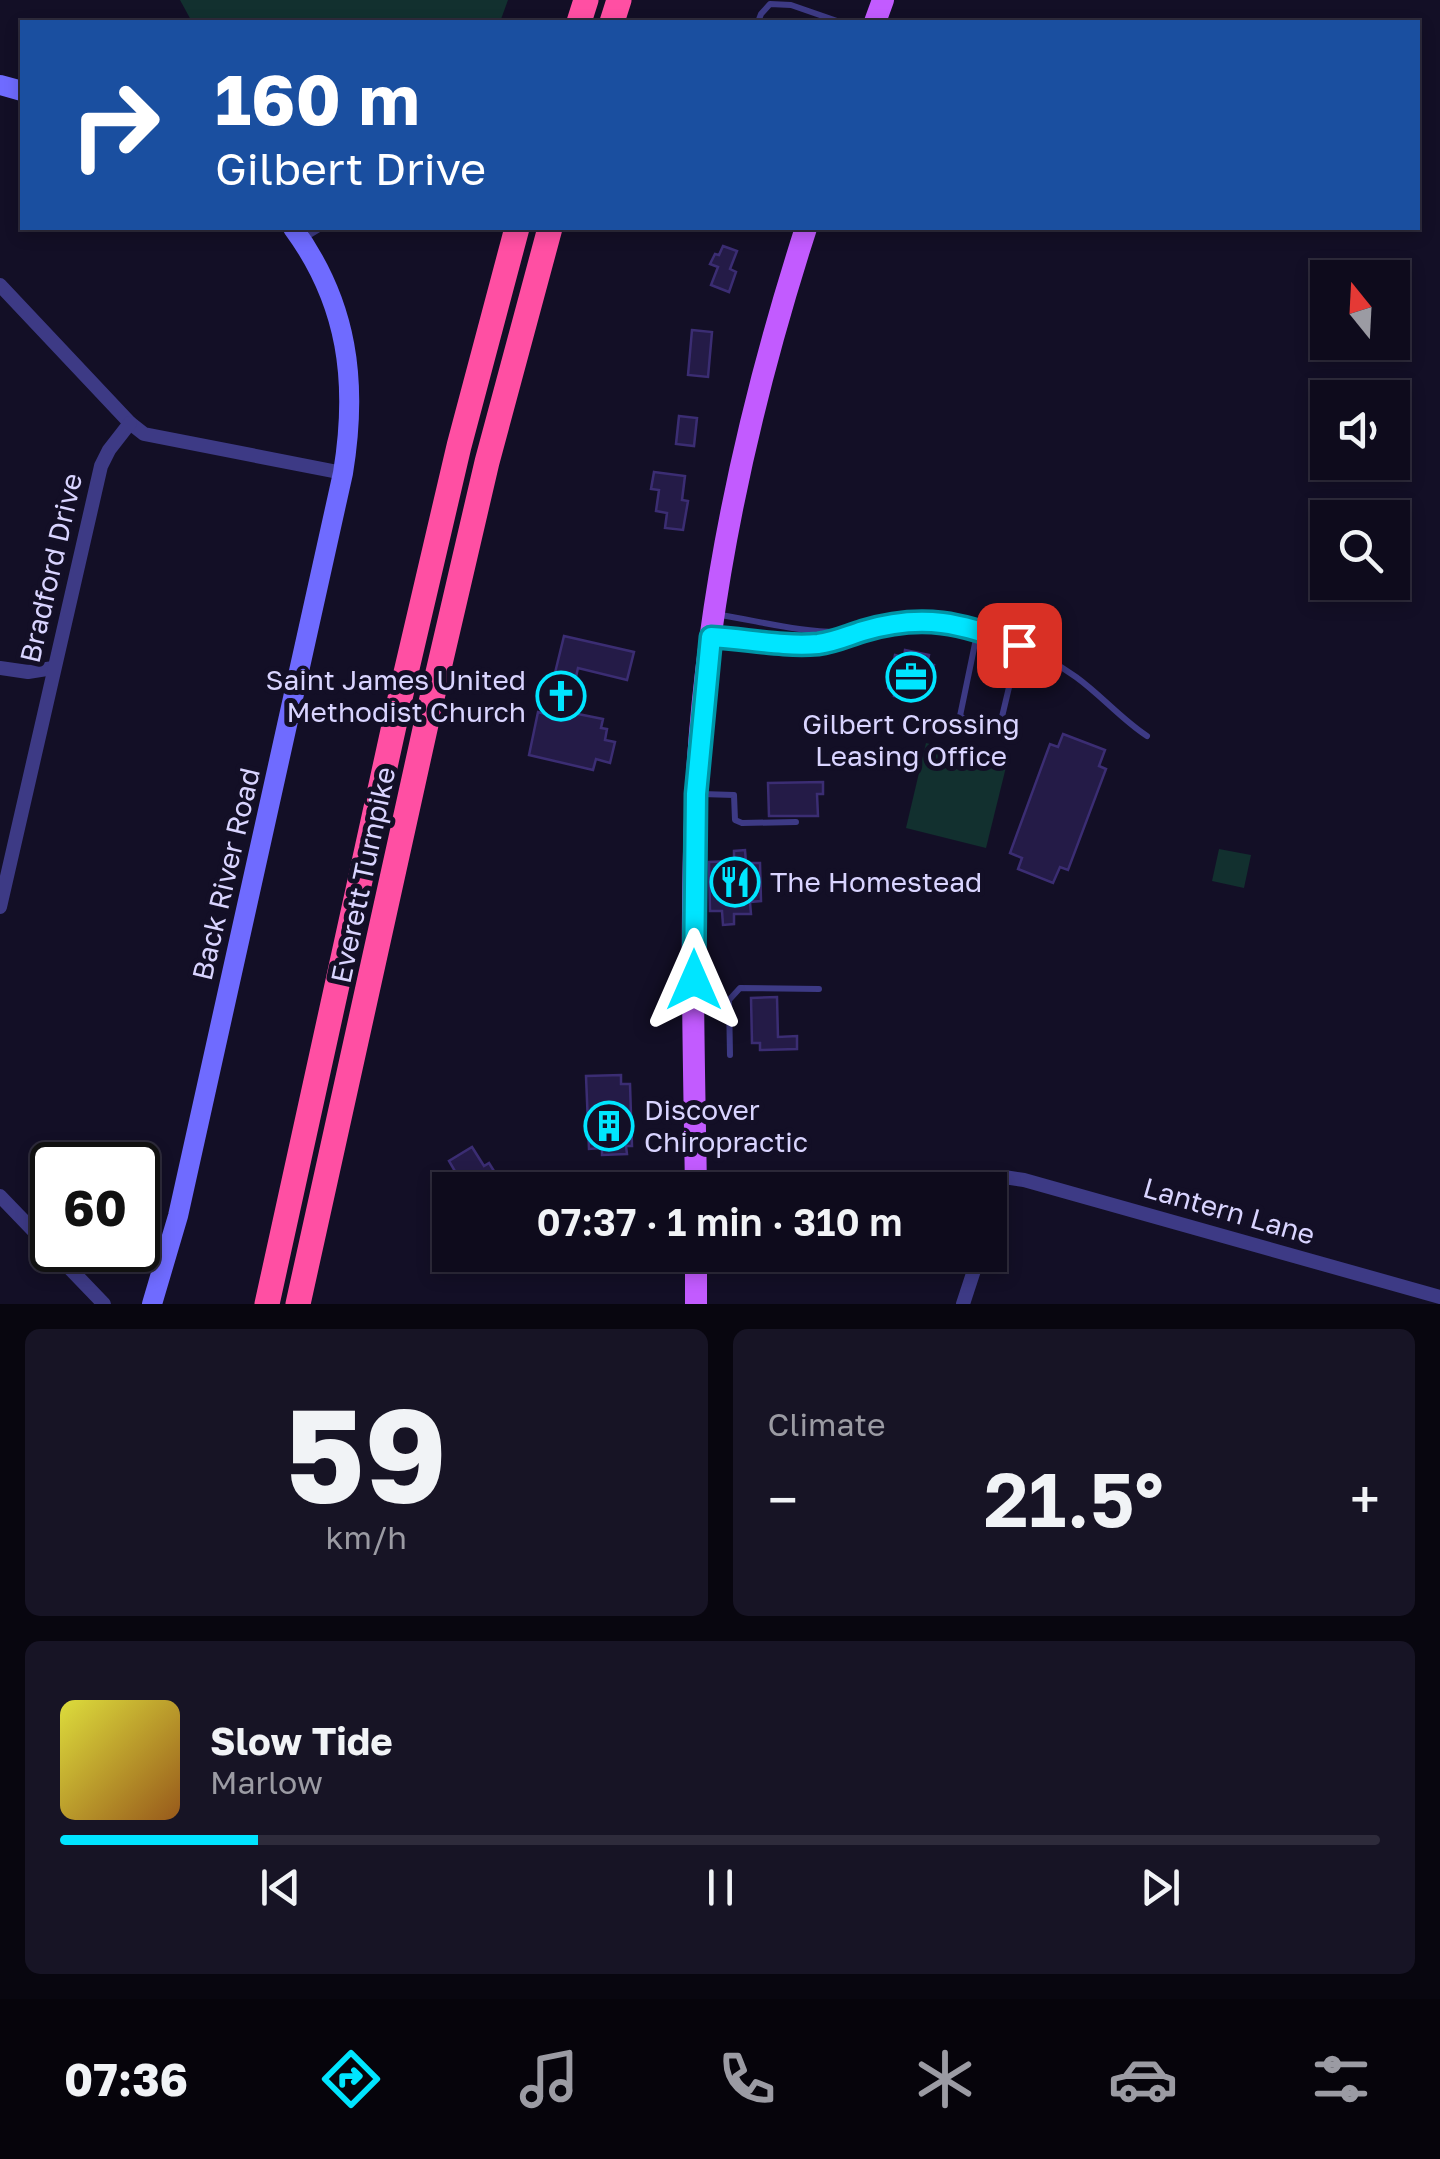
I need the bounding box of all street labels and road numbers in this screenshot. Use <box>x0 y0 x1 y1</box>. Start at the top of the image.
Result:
street label: Bradford Drive <box>13 470 88 666</box>
street label: Back River Road <box>185 764 266 983</box>
street label: Everett Turnpike <box>323 764 402 986</box>
street label: Lantern Lane <box>1139 1170 1319 1251</box>

